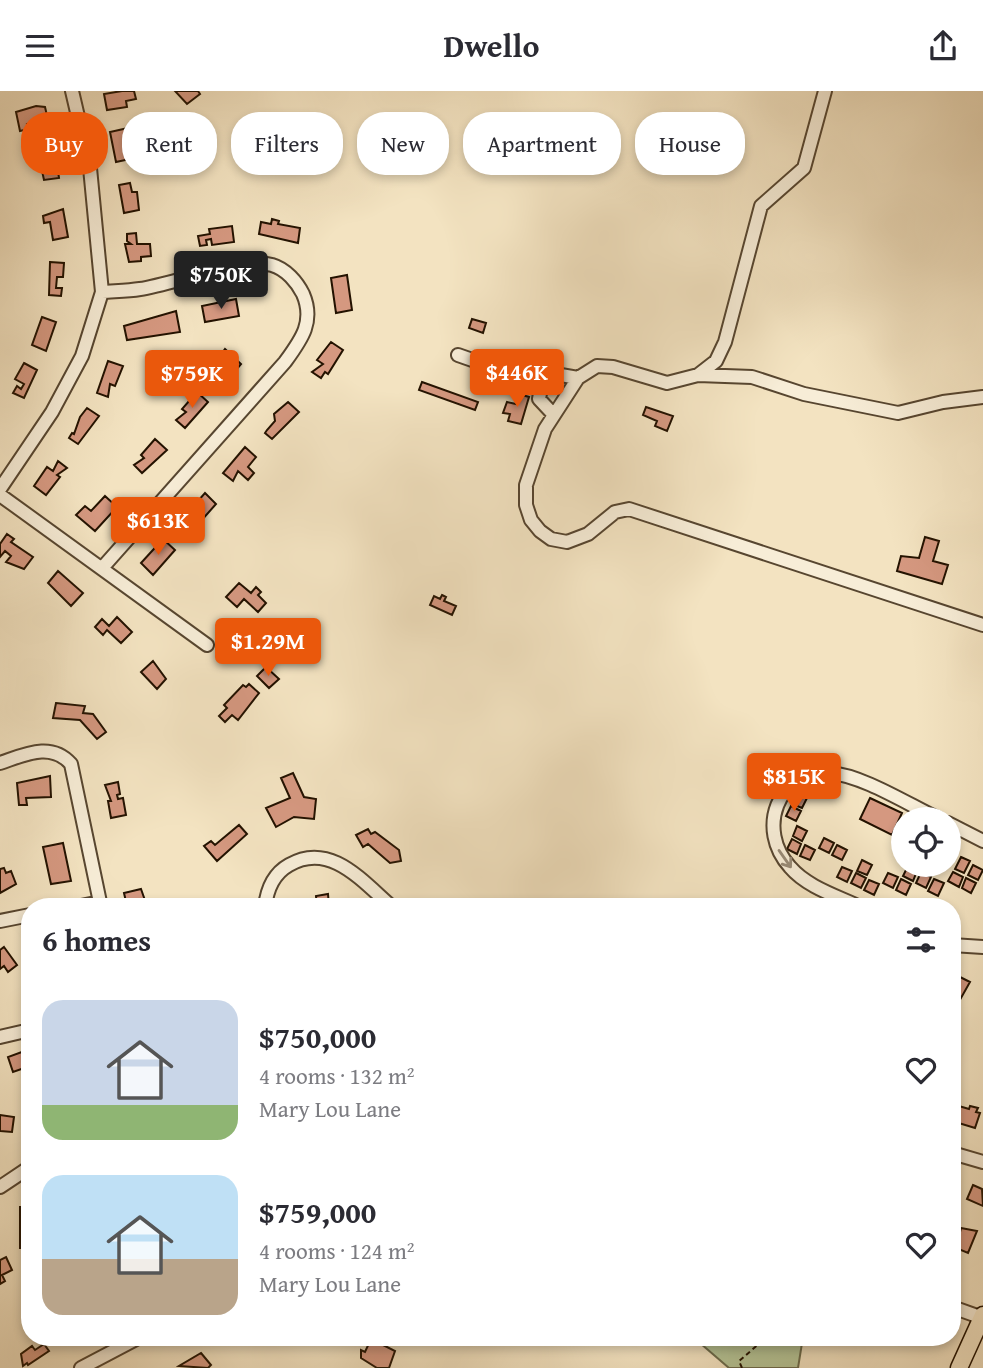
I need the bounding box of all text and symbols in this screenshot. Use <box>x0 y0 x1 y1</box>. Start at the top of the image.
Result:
text: Dwello <box>444 22 539 69</box>
icon: menu <box>21 27 59 65</box>
icon: share <box>924 27 962 65</box>
chip: Buy <box>21 112 108 175</box>
chip: Rent <box>122 112 217 175</box>
chip: Filters <box>231 112 343 175</box>
chip: New <box>357 112 449 175</box>
chip: Apartment <box>463 112 621 175</box>
chip: House <box>635 112 745 175</box>
pin: $750K <box>172 251 270 311</box>
text: $750K <box>190 257 252 290</box>
pin: $446K <box>468 349 566 409</box>
pin: $759K <box>143 351 241 410</box>
text: $446K <box>486 355 548 388</box>
text: $759K <box>161 356 223 389</box>
pin: $613K <box>109 497 207 557</box>
text: $613K <box>127 503 189 536</box>
pin: $1.29M <box>211 619 325 678</box>
text: $1.29M <box>231 624 305 657</box>
pin: $815K <box>745 753 843 813</box>
text: $815K <box>763 759 825 792</box>
map controls <box>891 807 961 877</box>
button: locate <box>891 807 961 877</box>
one-way arrow <box>778 849 792 868</box>
text: 6 homes <box>42 918 151 962</box>
icon: filters <box>902 921 940 959</box>
text: $750,000 <box>259 1015 376 1059</box>
icon: home <box>98 1028 182 1112</box>
icon: heart <box>902 1051 940 1089</box>
text: 4 rooms · 132 m² <box>259 1059 414 1092</box>
text: Mary Lou Lane <box>259 1092 401 1125</box>
text: $759,000 <box>259 1190 376 1234</box>
icon: home <box>98 1203 182 1287</box>
icon: heart <box>902 1226 940 1264</box>
text: 4 rooms · 124 m² <box>259 1234 414 1267</box>
text: Mary Lou Lane <box>259 1267 401 1300</box>

